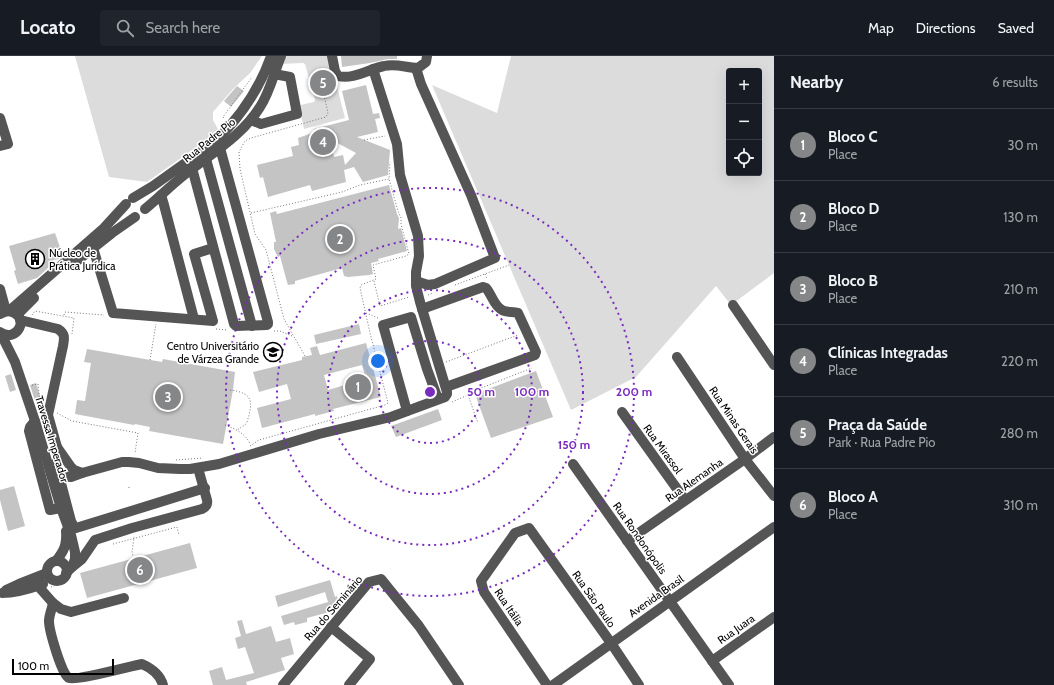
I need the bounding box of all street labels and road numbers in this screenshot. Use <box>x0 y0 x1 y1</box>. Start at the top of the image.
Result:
street label: Rua Padre Pio <box>180 115 238 165</box>
street label: Rua Minas Gerais <box>706 384 762 457</box>
street label: Travessa Imperador <box>32 394 72 484</box>
street label: Rua Mirassol <box>640 422 686 477</box>
street label: Rua Alemanha <box>662 455 726 505</box>
street label: Rua Rondonópolis <box>610 499 670 577</box>
street label: Rua São Paulo <box>569 568 619 630</box>
street label: Rua do Seminário <box>301 572 365 644</box>
street label: Avenida Brasil <box>626 572 687 620</box>
street label: Rua Itália <box>491 586 527 629</box>
street label: Rua Juara <box>715 611 758 647</box>

